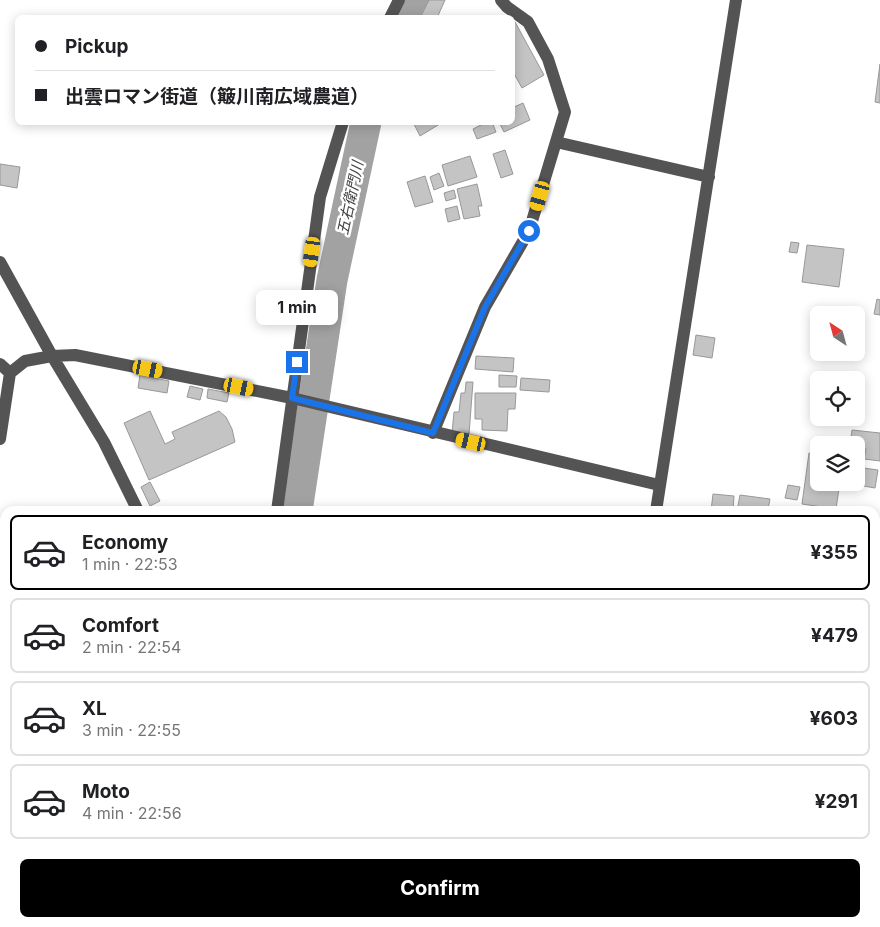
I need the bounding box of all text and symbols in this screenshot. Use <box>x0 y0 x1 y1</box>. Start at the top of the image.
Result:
text: Pickup <box>65 35 128 58</box>
text: 出雲ロマン街道（簸川南広域農道） <box>65 85 369 108</box>
water label: 五右衛門川 <box>333 157 368 237</box>
car <box>528 180 551 212</box>
route start <box>518 220 540 242</box>
car <box>302 236 321 268</box>
callout: 1 min <box>256 290 338 324</box>
text: 1 min <box>277 297 317 317</box>
north arrow <box>810 306 865 361</box>
map controls <box>810 306 865 491</box>
route end <box>286 351 308 373</box>
car <box>131 359 164 379</box>
button: locate <box>810 371 865 426</box>
car <box>222 377 255 397</box>
car <box>454 431 487 453</box>
button: layers <box>810 436 865 491</box>
icon: car <box>22 530 67 575</box>
text: Economy <box>82 531 168 554</box>
text: ¥355 <box>811 541 858 564</box>
text: 1 min · 22:53 <box>82 554 178 574</box>
icon: car <box>22 613 67 658</box>
text: Comfort <box>82 614 159 637</box>
text: ¥479 <box>811 624 858 647</box>
text: 2 min · 22:54 <box>82 637 181 657</box>
icon: car <box>22 696 67 741</box>
text: XL <box>82 697 107 720</box>
text: ¥603 <box>810 707 858 730</box>
text: 3 min · 22:55 <box>82 720 181 740</box>
icon: car <box>22 779 67 824</box>
text: Moto <box>82 780 130 803</box>
text: ¥291 <box>815 790 858 813</box>
text: 4 min · 22:56 <box>82 803 182 823</box>
button: Confirm <box>20 859 860 917</box>

